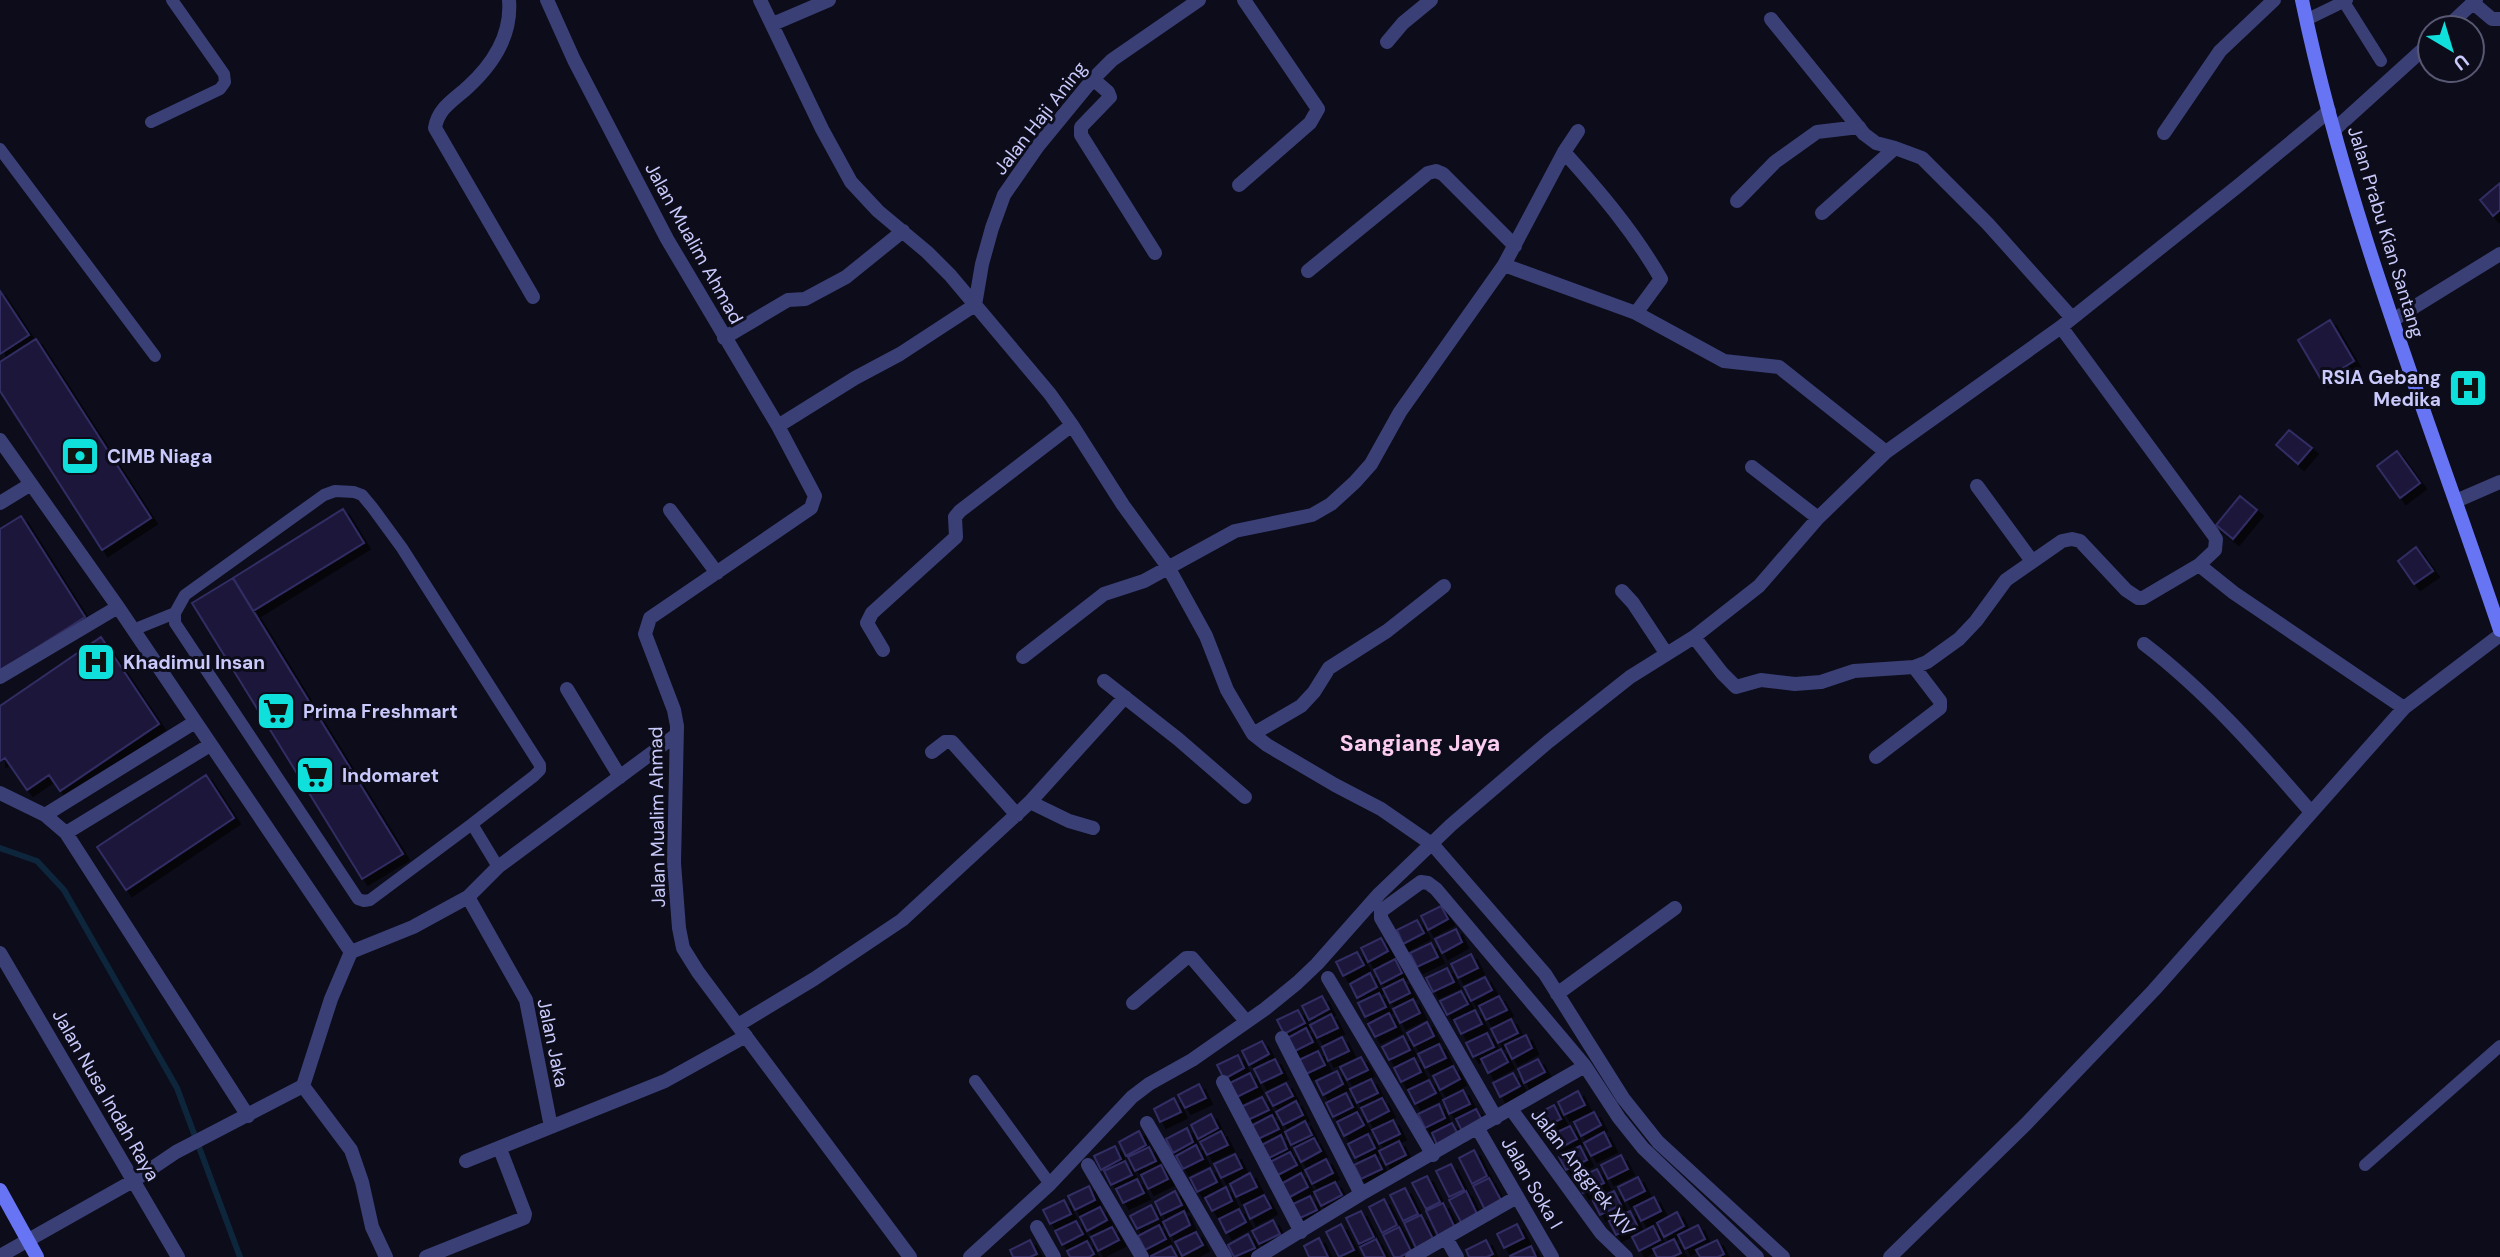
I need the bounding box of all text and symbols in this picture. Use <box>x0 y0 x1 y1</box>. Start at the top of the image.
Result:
north arrow <box>2416 14 2486 84</box>
text: U <box>2448 48 2474 76</box>
street label: Jalan Haji Aning <box>988 56 1092 180</box>
street label: Jalan Prabu Kian Santang <box>2342 123 2430 341</box>
street label: Jalan Mualim Ahmad <box>639 158 749 328</box>
place label: RSIA Gebang Medika <box>2322 365 2441 412</box>
hospital icon: RSIA Gebang Medika <box>2447 367 2489 409</box>
bank icon: CIMB Niaga <box>59 435 101 477</box>
place label: CIMB Niaga <box>107 444 212 469</box>
hospital icon: Khadimul Insan <box>75 641 117 683</box>
place label: Khadimul Insan <box>123 650 265 675</box>
supermarket icon: Prima Freshmart <box>255 690 297 732</box>
place label: Prima Freshmart <box>303 699 458 724</box>
street label: Jalan Mualim Ahmad <box>643 726 671 908</box>
district label: Sangiang Jaya <box>1340 728 1500 758</box>
supermarket icon: Indomaret <box>294 754 336 796</box>
place label: Indomaret <box>342 763 439 788</box>
street label: Jalan Jaka <box>531 996 575 1090</box>
street label: Jalan Nusa Indah Raya <box>47 1005 165 1185</box>
street label: Jalan Anggrek XIV <box>1525 1103 1641 1241</box>
street label: Jalan Soka I <box>1496 1133 1568 1233</box>

